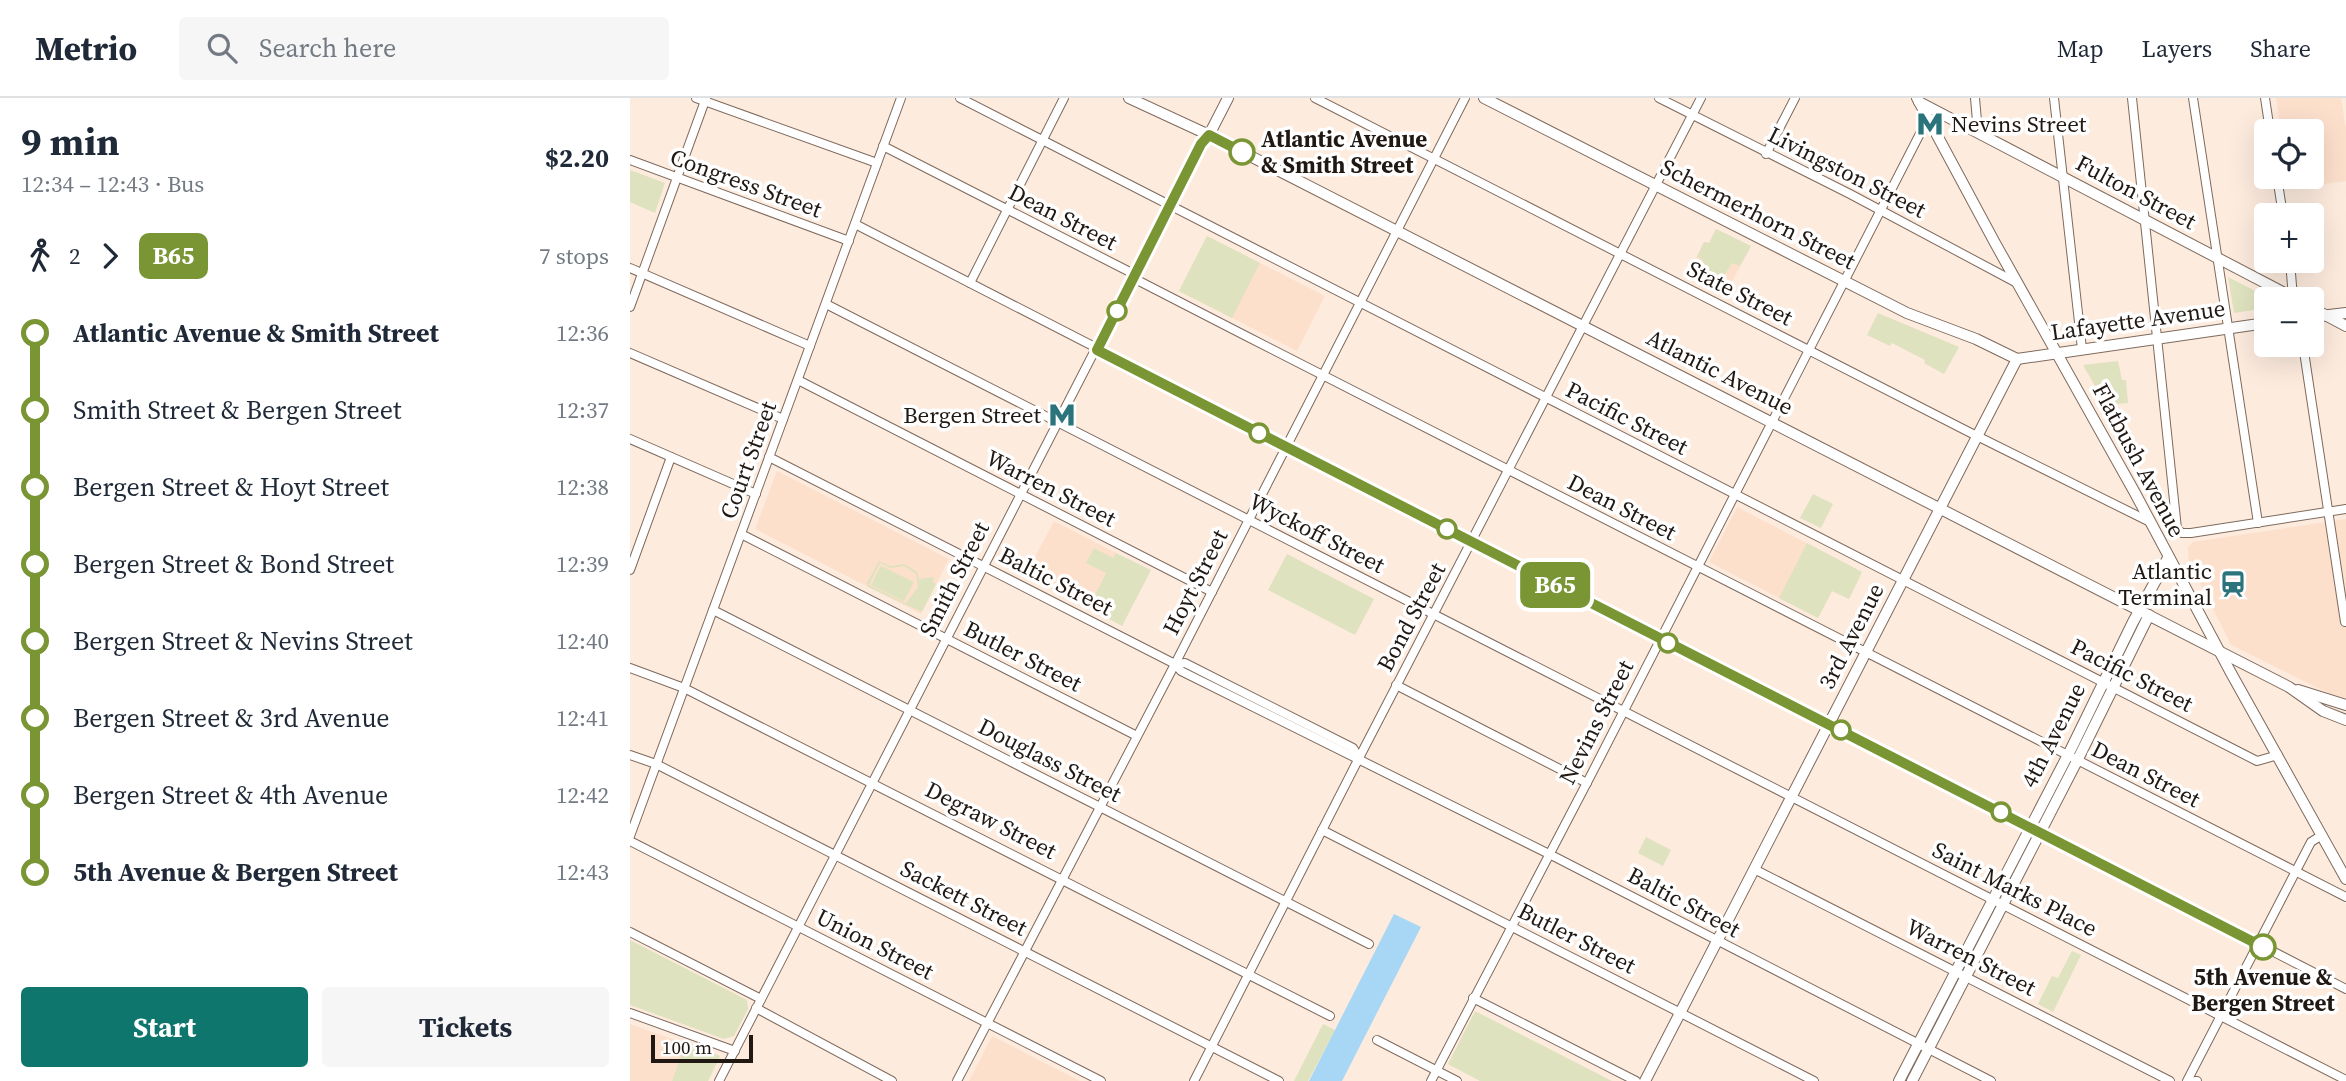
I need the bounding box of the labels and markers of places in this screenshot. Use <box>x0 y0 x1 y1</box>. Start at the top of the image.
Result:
place label: Nevins Street <box>1951 108 2087 140</box>
metro station icon: Nevins Street <box>1915 109 1945 139</box>
place label: Atlantic Avenue & Smith Street <box>1261 123 1427 181</box>
marker: Atlantic Avenue & Smith Street <box>1229 139 1255 165</box>
unlabelled marker <box>1107 301 1127 321</box>
place label: Bergen Street <box>903 399 1042 431</box>
metro station icon: Bergen Street <box>1047 400 1077 430</box>
unlabelled marker <box>1249 423 1269 443</box>
unlabelled marker <box>1437 519 1457 539</box>
place label: Atlantic Terminal <box>2118 555 2212 613</box>
station icon: Atlantic Terminal <box>2218 569 2248 599</box>
unlabelled marker <box>1658 633 1678 653</box>
unlabelled marker <box>1831 720 1851 740</box>
unlabelled marker <box>1991 802 2011 822</box>
marker: 5th Avenue & Bergen Street <box>2250 934 2276 960</box>
place label: 5th Avenue & Bergen Street <box>2191 961 2336 1019</box>

